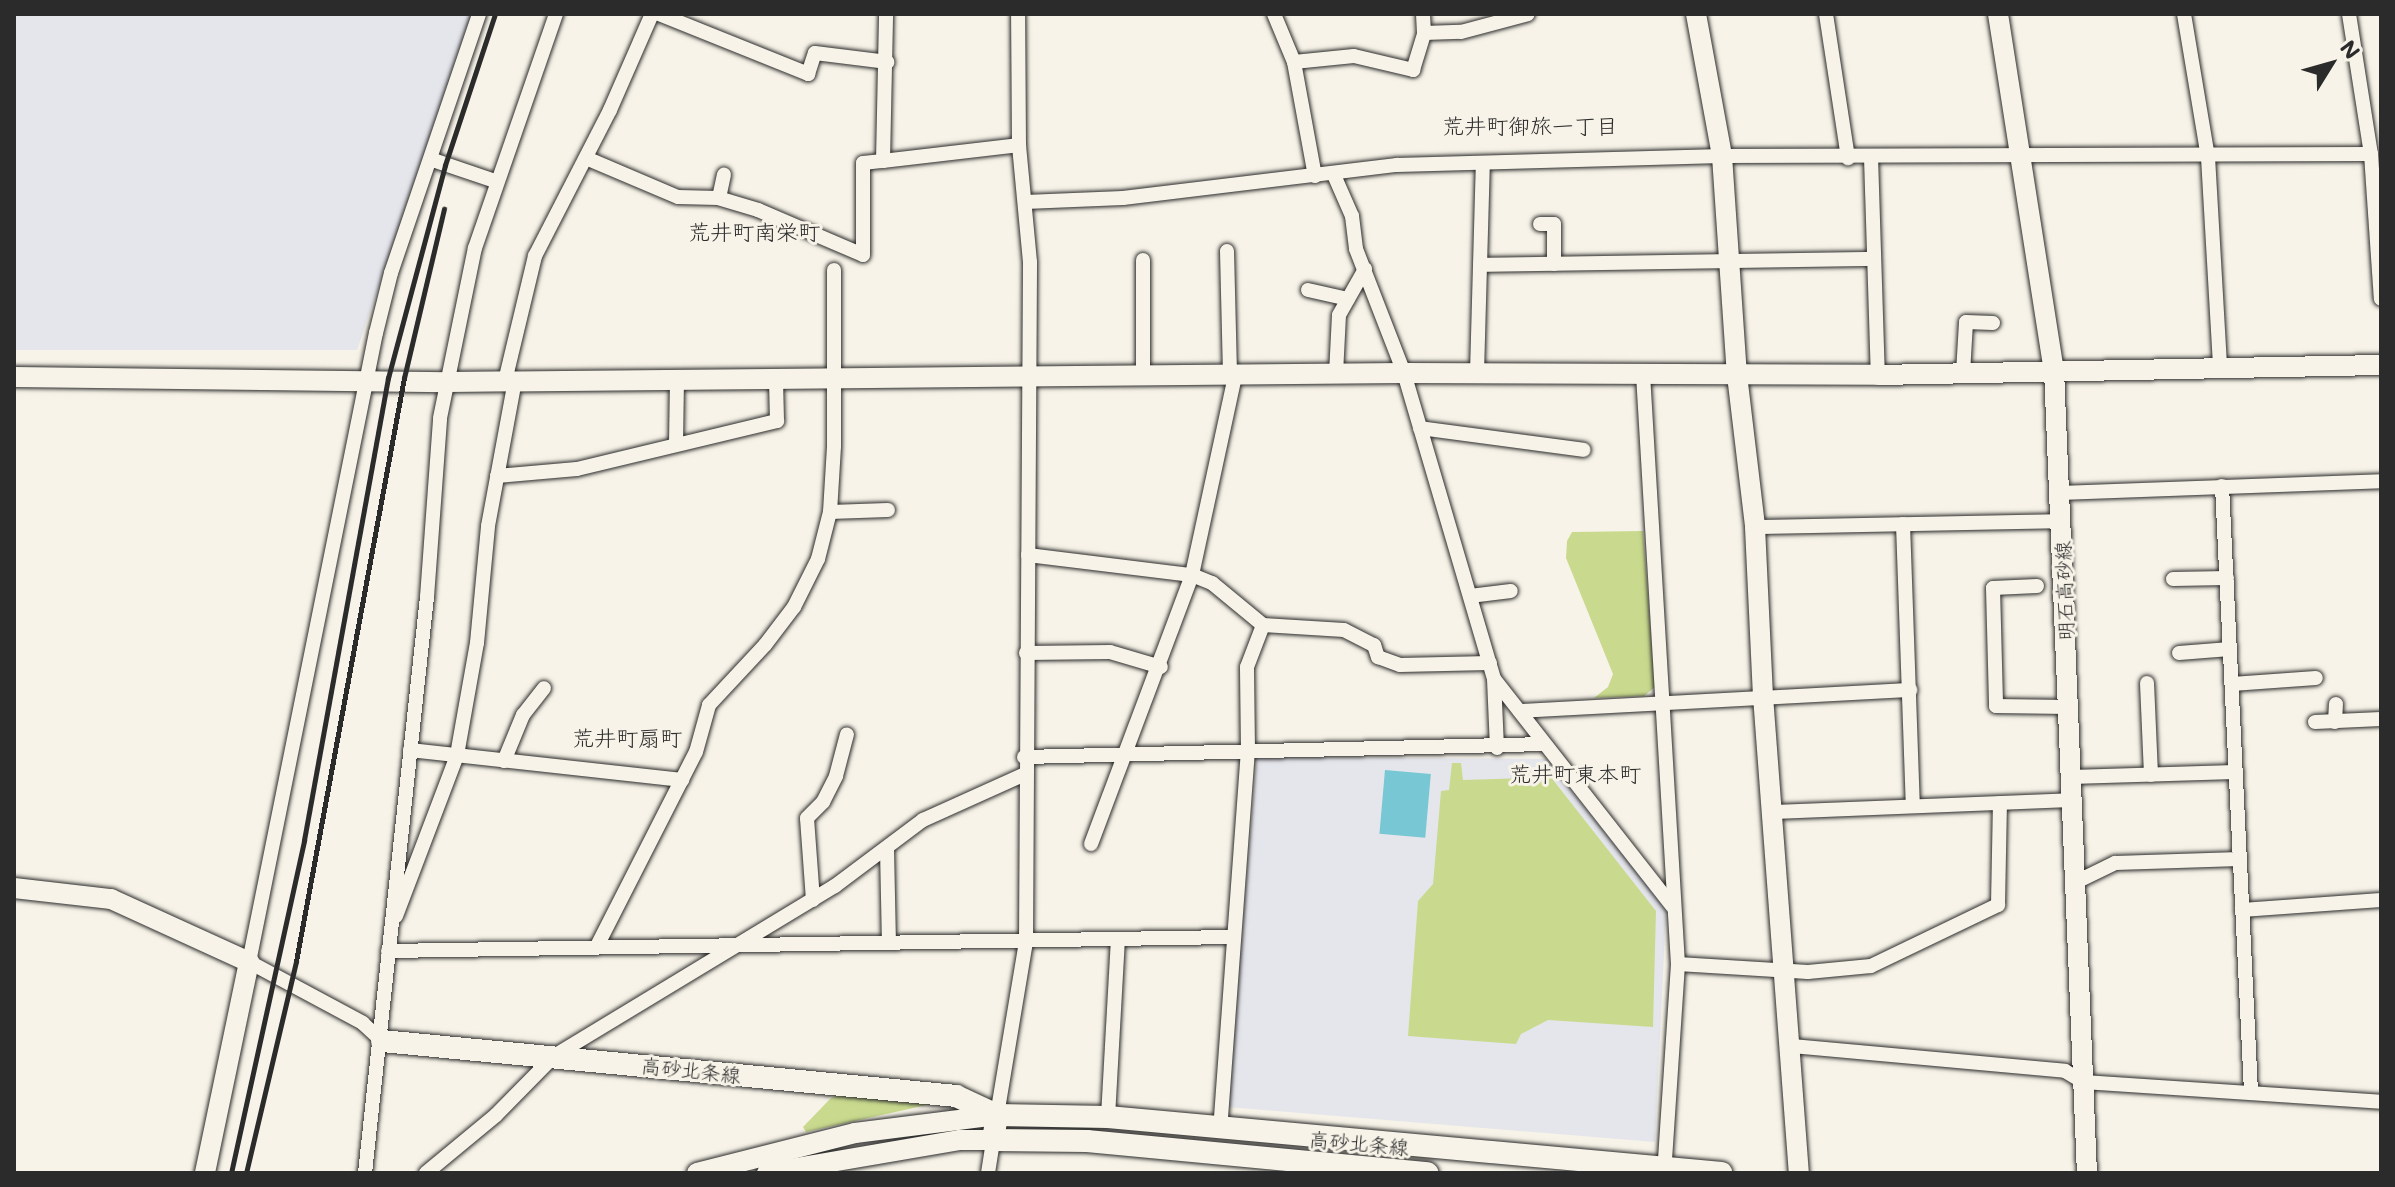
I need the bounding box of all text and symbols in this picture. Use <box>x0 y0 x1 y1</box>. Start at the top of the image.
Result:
north arrow <box>2291 24 2371 104</box>
text: N <box>2334 34 2367 65</box>
district label: 荒井町御旅一丁目 <box>1442 113 1618 139</box>
district label: 荒井町南栄町 <box>688 219 820 245</box>
street label: 明石高砂線 <box>2050 541 2078 641</box>
district label: 荒井町扇町 <box>572 725 682 751</box>
district label: 荒井町東本町 <box>1509 761 1641 787</box>
street label: 高砂北条線 <box>640 1053 742 1087</box>
street label: 高砂北条線 <box>1308 1127 1410 1159</box>

